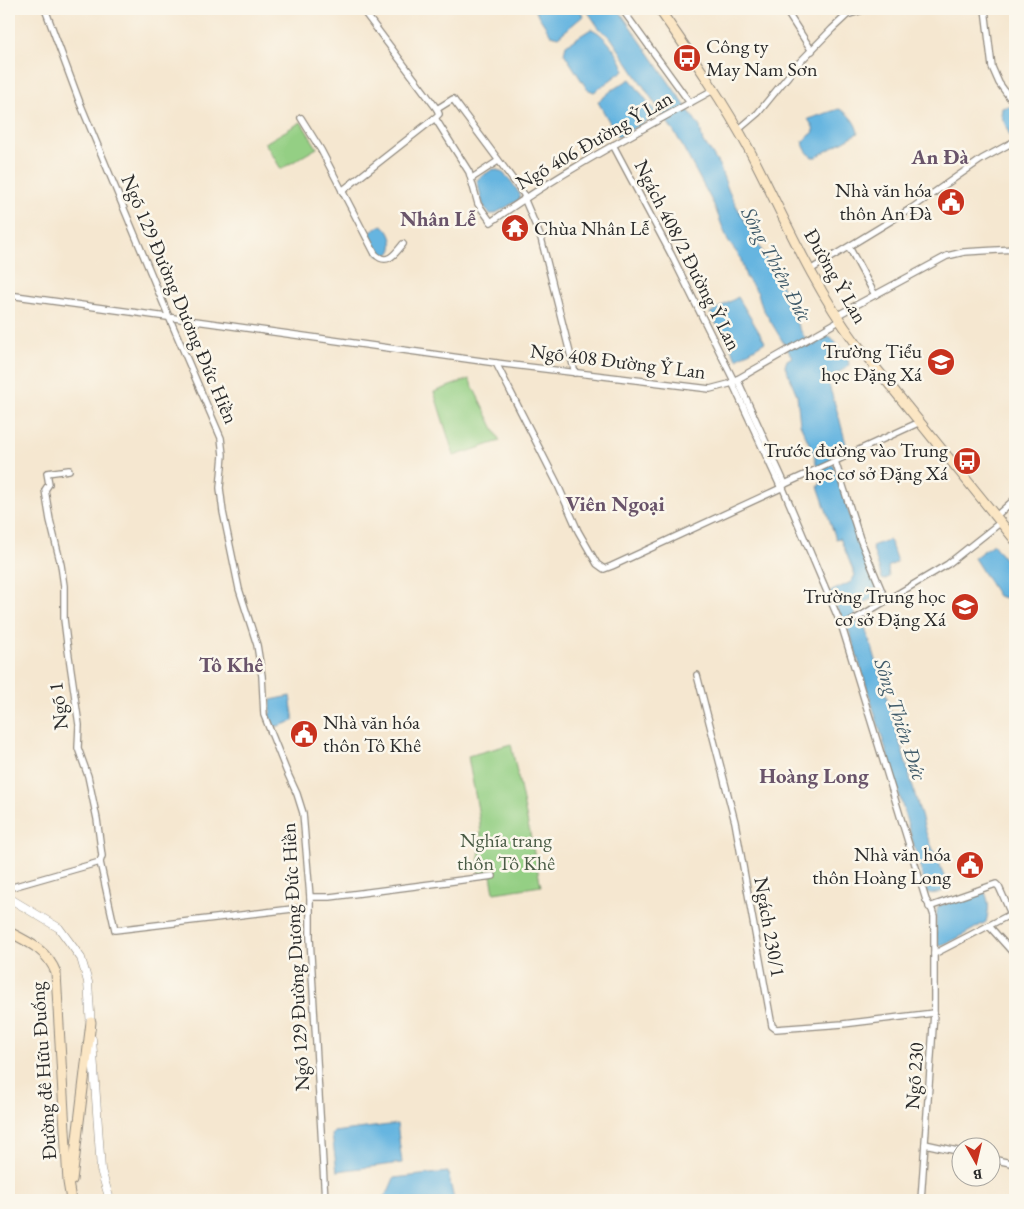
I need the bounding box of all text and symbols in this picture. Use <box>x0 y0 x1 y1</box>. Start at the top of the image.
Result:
place label: Công ty May Nam Sơn <box>706 33 818 82</box>
bus stop icon: Công ty May Nam Sơn <box>672 43 702 73</box>
street label: Ngõ 406 Đường Ỷ Lan <box>511 84 677 195</box>
district label: An Đà <box>910 143 969 170</box>
street label: Ngách 408/2 Đường Ỷ Lan <box>629 155 748 355</box>
street label: Ngõ 129 Đường Dương Đức Hiền <box>116 170 245 428</box>
place label: Nhà văn hóa thôn An Đà <box>835 177 932 226</box>
public building icon: Nhà văn hóa thôn An Đà <box>936 187 966 217</box>
water label: Sông Thiên Đức <box>735 201 819 327</box>
district label: Nhân Lễ <box>400 205 476 232</box>
temple icon: Chùa Nhân Lễ <box>500 213 530 243</box>
place label: Chùa Nhân Lễ <box>534 215 649 241</box>
street label: Đường Ỷ Lan <box>798 224 874 329</box>
street label: Ngõ 408 Đường Ỷ Lan <box>529 337 708 385</box>
place label: Trường Tiểu học Đặng Xá <box>821 338 922 387</box>
school or university icon: Trường Tiểu học Đặng Xá <box>926 347 956 377</box>
place label: Trước đường vào Trung học cơ sở Đặng Xá <box>764 437 948 486</box>
bus stop icon: Trước đường vào Trung học cơ sở Đặng Xá <box>952 446 982 476</box>
district label: Viên Ngoại <box>565 490 665 517</box>
place label: Trường Trung học cơ sở Đặng Xá <box>803 583 946 632</box>
school or university icon: Trường Trung học cơ sở Đặng Xá <box>950 592 980 622</box>
district label: Tô Khê <box>199 651 264 678</box>
water label: Sông Thiên Đức <box>868 654 934 784</box>
street label: Ngõ 1 <box>42 681 74 731</box>
place label: Nhà văn hóa thôn Tô Khê <box>323 709 421 758</box>
public building icon: Nhà văn hóa thôn Tô Khê <box>289 719 319 749</box>
district label: Hoàng Long <box>759 762 869 789</box>
street label: Ngõ 129 Đường Dương Đức Hiền <box>275 822 315 1092</box>
park label: Nghĩa trang thôn Tô Khê <box>457 827 555 876</box>
place label: Nhà văn hóa thôn Hoàng Long <box>812 841 951 890</box>
public building icon: Nhà văn hóa thôn Hoàng Long <box>955 850 985 880</box>
street label: Ngách 230/1 <box>748 875 792 979</box>
street label: Đường đê Hữu Đuống <box>24 981 62 1161</box>
street label: Ngõ 230 <box>899 1041 929 1110</box>
north arrow <box>952 1136 1002 1186</box>
text: B <box>972 1165 983 1184</box>

